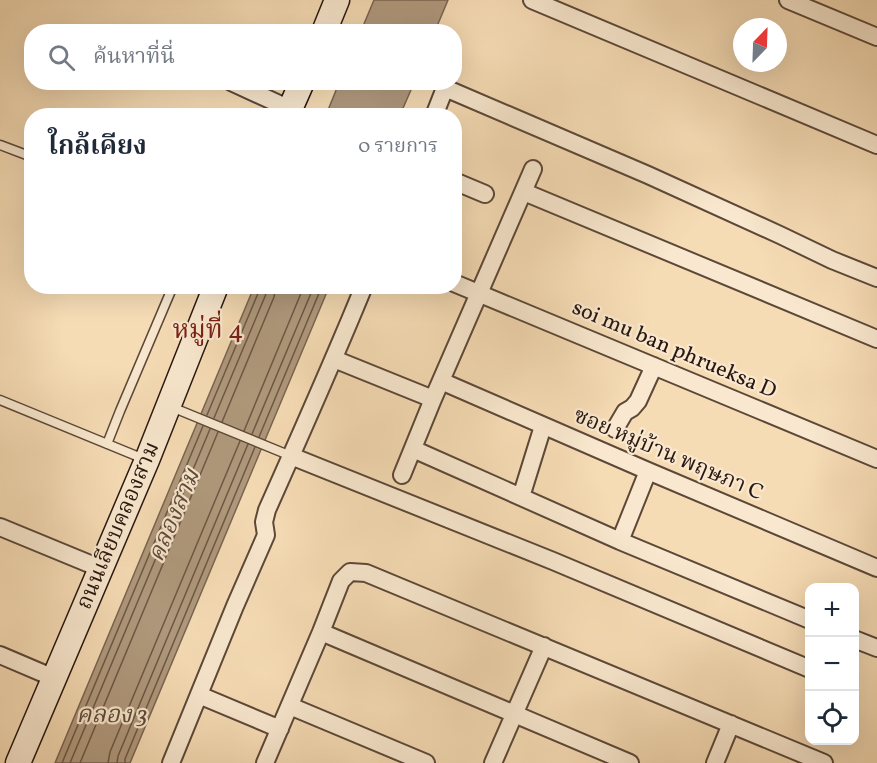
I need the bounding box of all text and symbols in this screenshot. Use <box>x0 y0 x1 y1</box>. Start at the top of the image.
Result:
north arrow <box>733 18 787 72</box>
search box <box>24 24 462 90</box>
icon: search <box>45 41 78 74</box>
text: ค้นหาที่นี่ <box>93 42 175 73</box>
text: ใกล้เคียง <box>48 129 147 165</box>
text: 0 รายการ <box>358 133 438 161</box>
street label: soi mu ban phrueksa D <box>567 293 781 407</box>
district label: หมู่ที่ 4 <box>173 310 243 349</box>
street label: ซอย หมู่บ้าน พฤษภา C <box>568 401 768 509</box>
street label: ถนนเลียบคลองสาม <box>70 437 168 615</box>
water label: คลองสาม <box>140 463 210 568</box>
map controls <box>805 583 859 745</box>
button: + <box>805 583 859 637</box>
button: − <box>805 637 859 691</box>
button: locate <box>805 691 859 745</box>
water label: คลอง 3 <box>76 699 148 733</box>

